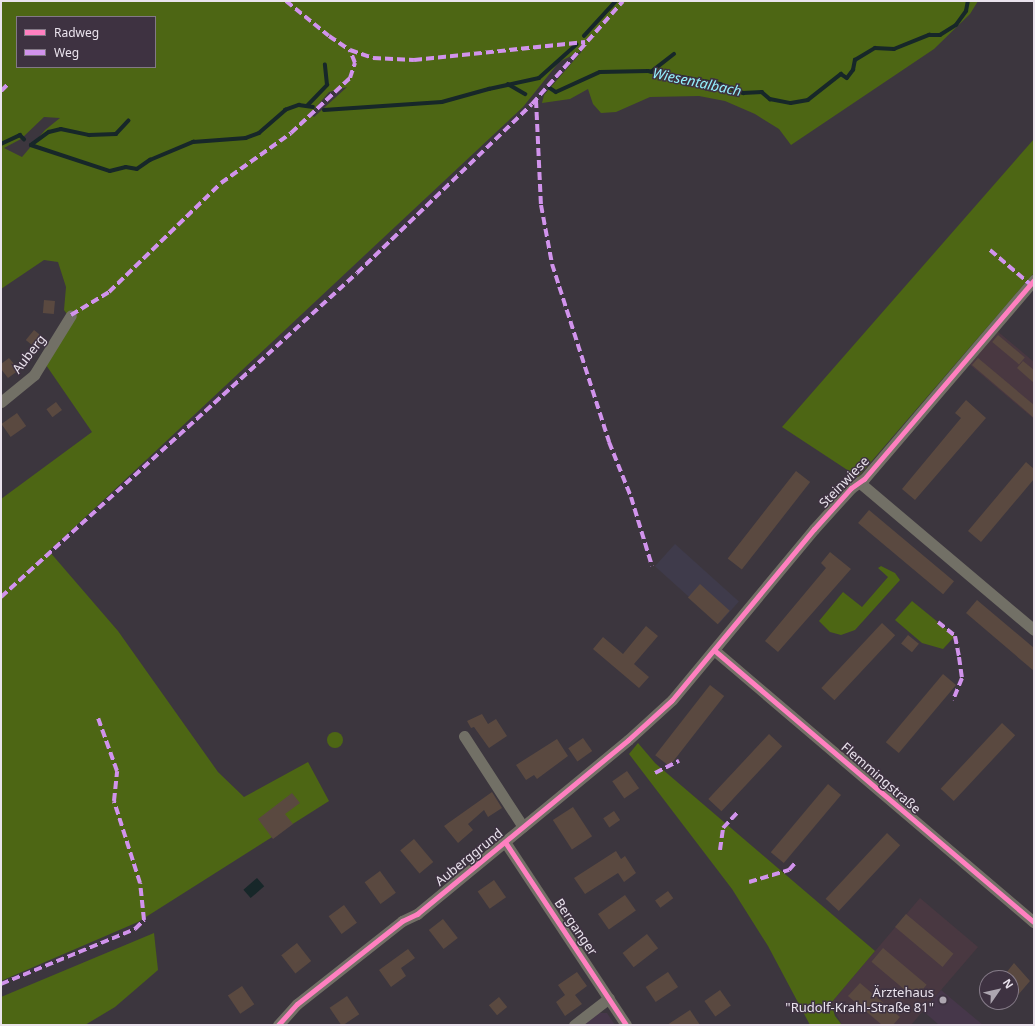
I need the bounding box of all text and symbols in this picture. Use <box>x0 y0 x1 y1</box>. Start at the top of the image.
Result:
legend <box>16 16 156 68</box>
text: Radweg <box>54 24 99 41</box>
text: Weg <box>54 44 79 61</box>
water label: Wiesentalbach <box>651 64 743 100</box>
street label: Auberg <box>9 332 49 376</box>
street label: Steinwiese <box>816 453 872 511</box>
street label: Flemmingstraße <box>838 739 924 817</box>
street label: Auberggrund <box>432 825 506 889</box>
street label: Berganger <box>551 896 601 958</box>
north arrow <box>979 970 1019 1010</box>
text: N <box>1000 976 1017 991</box>
place label: Ärztehaus "Rudolf-Krahl-Straße 81" <box>785 985 934 1016</box>
marker: Ärztehaus "Rudolf-Krahl-Straße 81" <box>937 994 949 1006</box>

